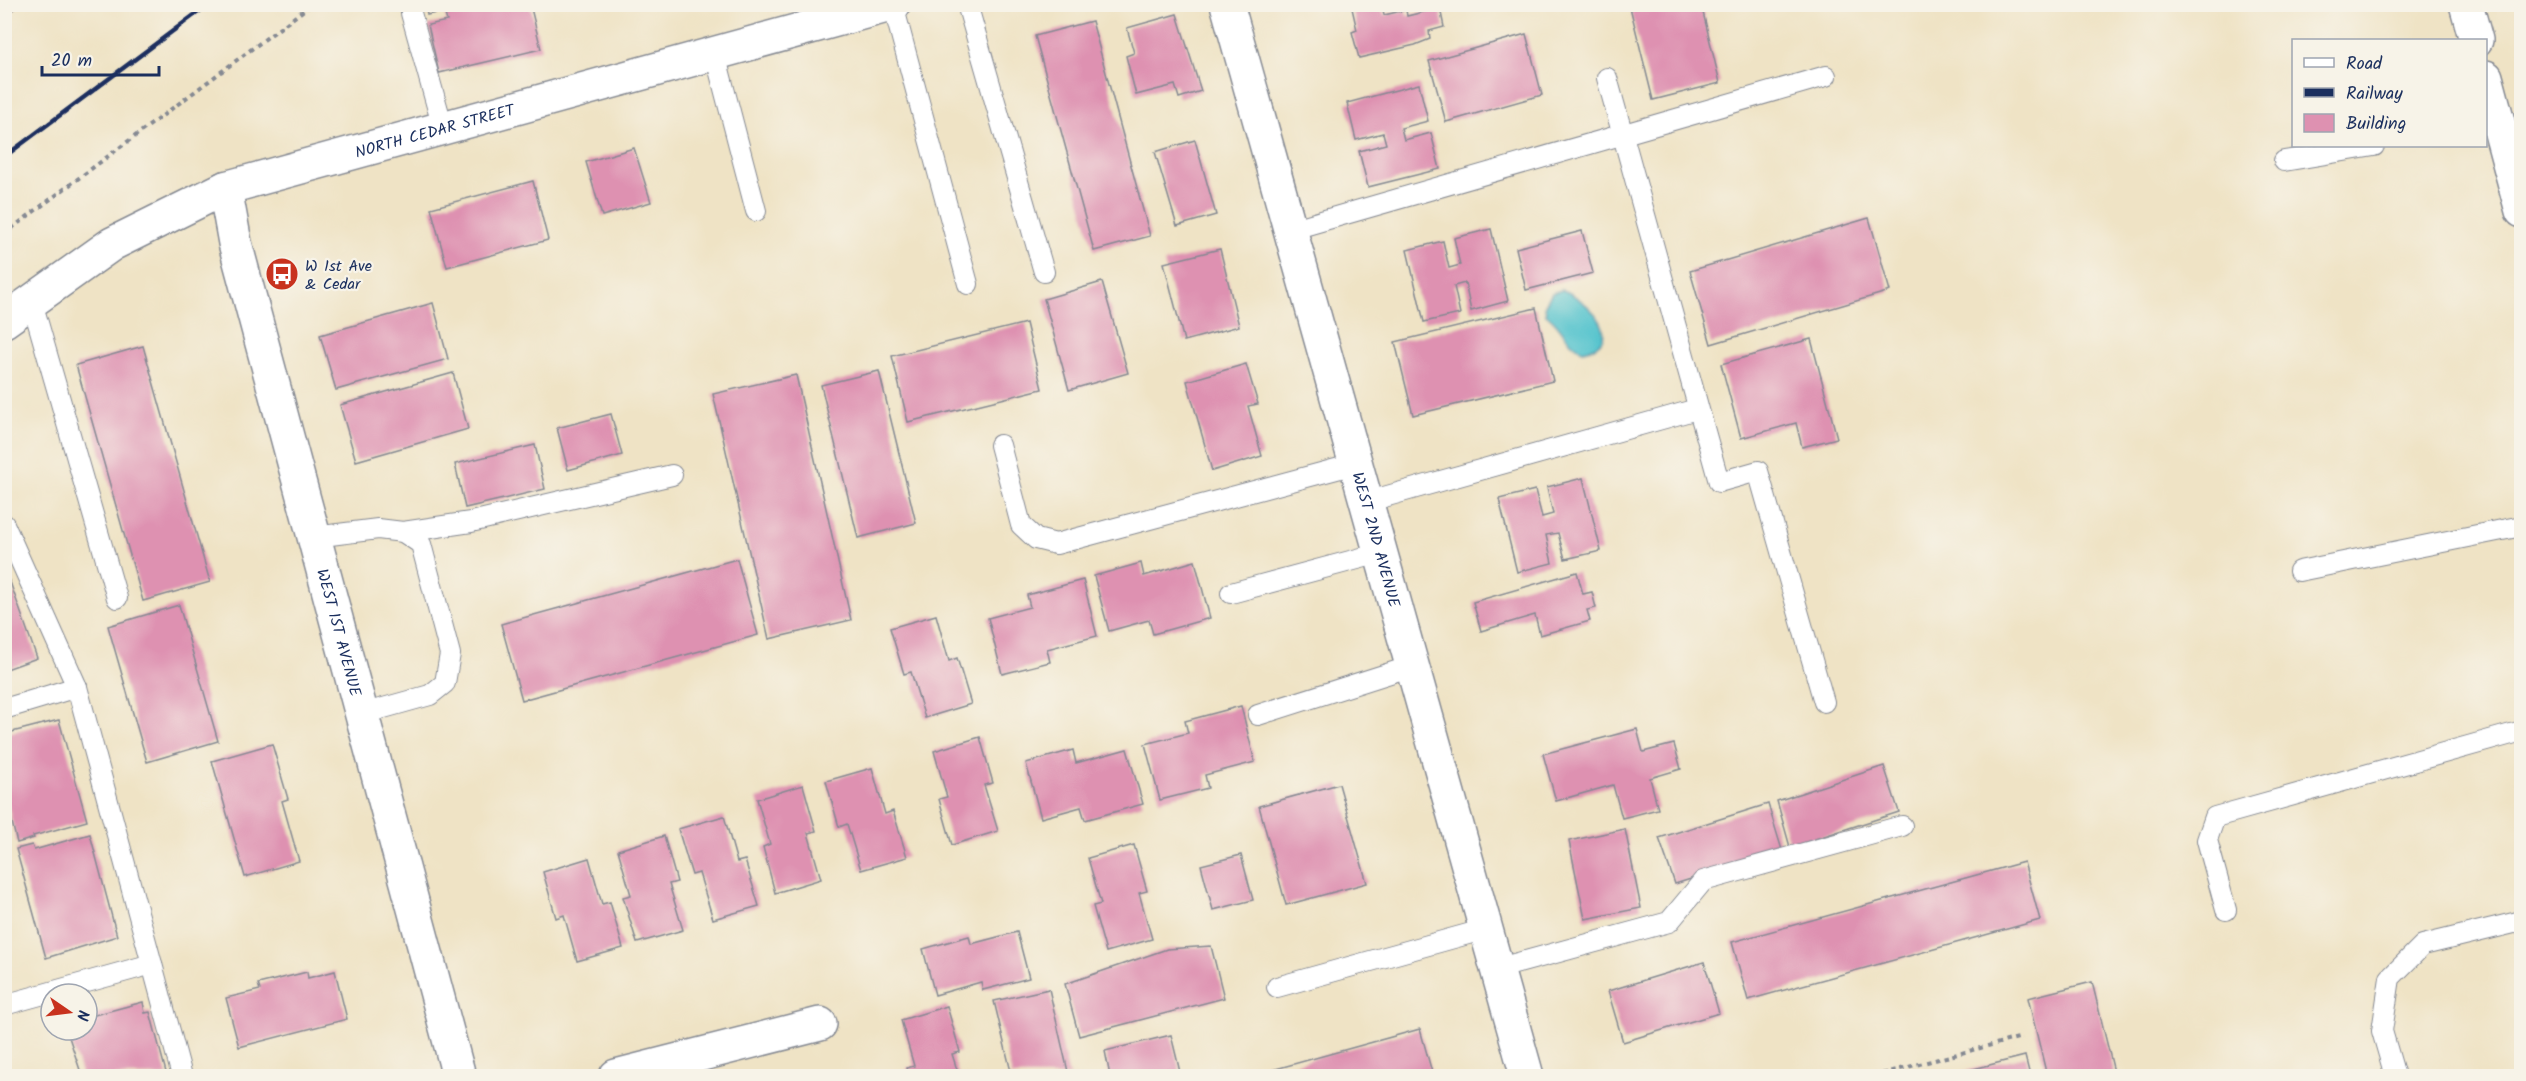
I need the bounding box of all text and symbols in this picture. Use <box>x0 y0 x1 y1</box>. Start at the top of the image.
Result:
scale bar <box>42 39 159 77</box>
legend <box>2292 39 2487 147</box>
text: 20 m <box>51 47 92 76</box>
text: Road <box>2346 50 2383 79</box>
text: Railway <box>2346 80 2403 109</box>
street label: NORTH CEDAR STREET <box>352 98 519 166</box>
text: Building <box>2346 110 2406 139</box>
place label: W 1st Ave & Cedar <box>305 254 372 297</box>
bus stop icon: W 1st Ave & Cedar <box>264 256 300 292</box>
street label: WEST 2ND AVENUE <box>1345 469 1406 611</box>
street label: WEST 1ST AVENUE <box>309 566 368 700</box>
north arrow <box>39 982 99 1042</box>
text: N <box>69 1007 95 1023</box>

